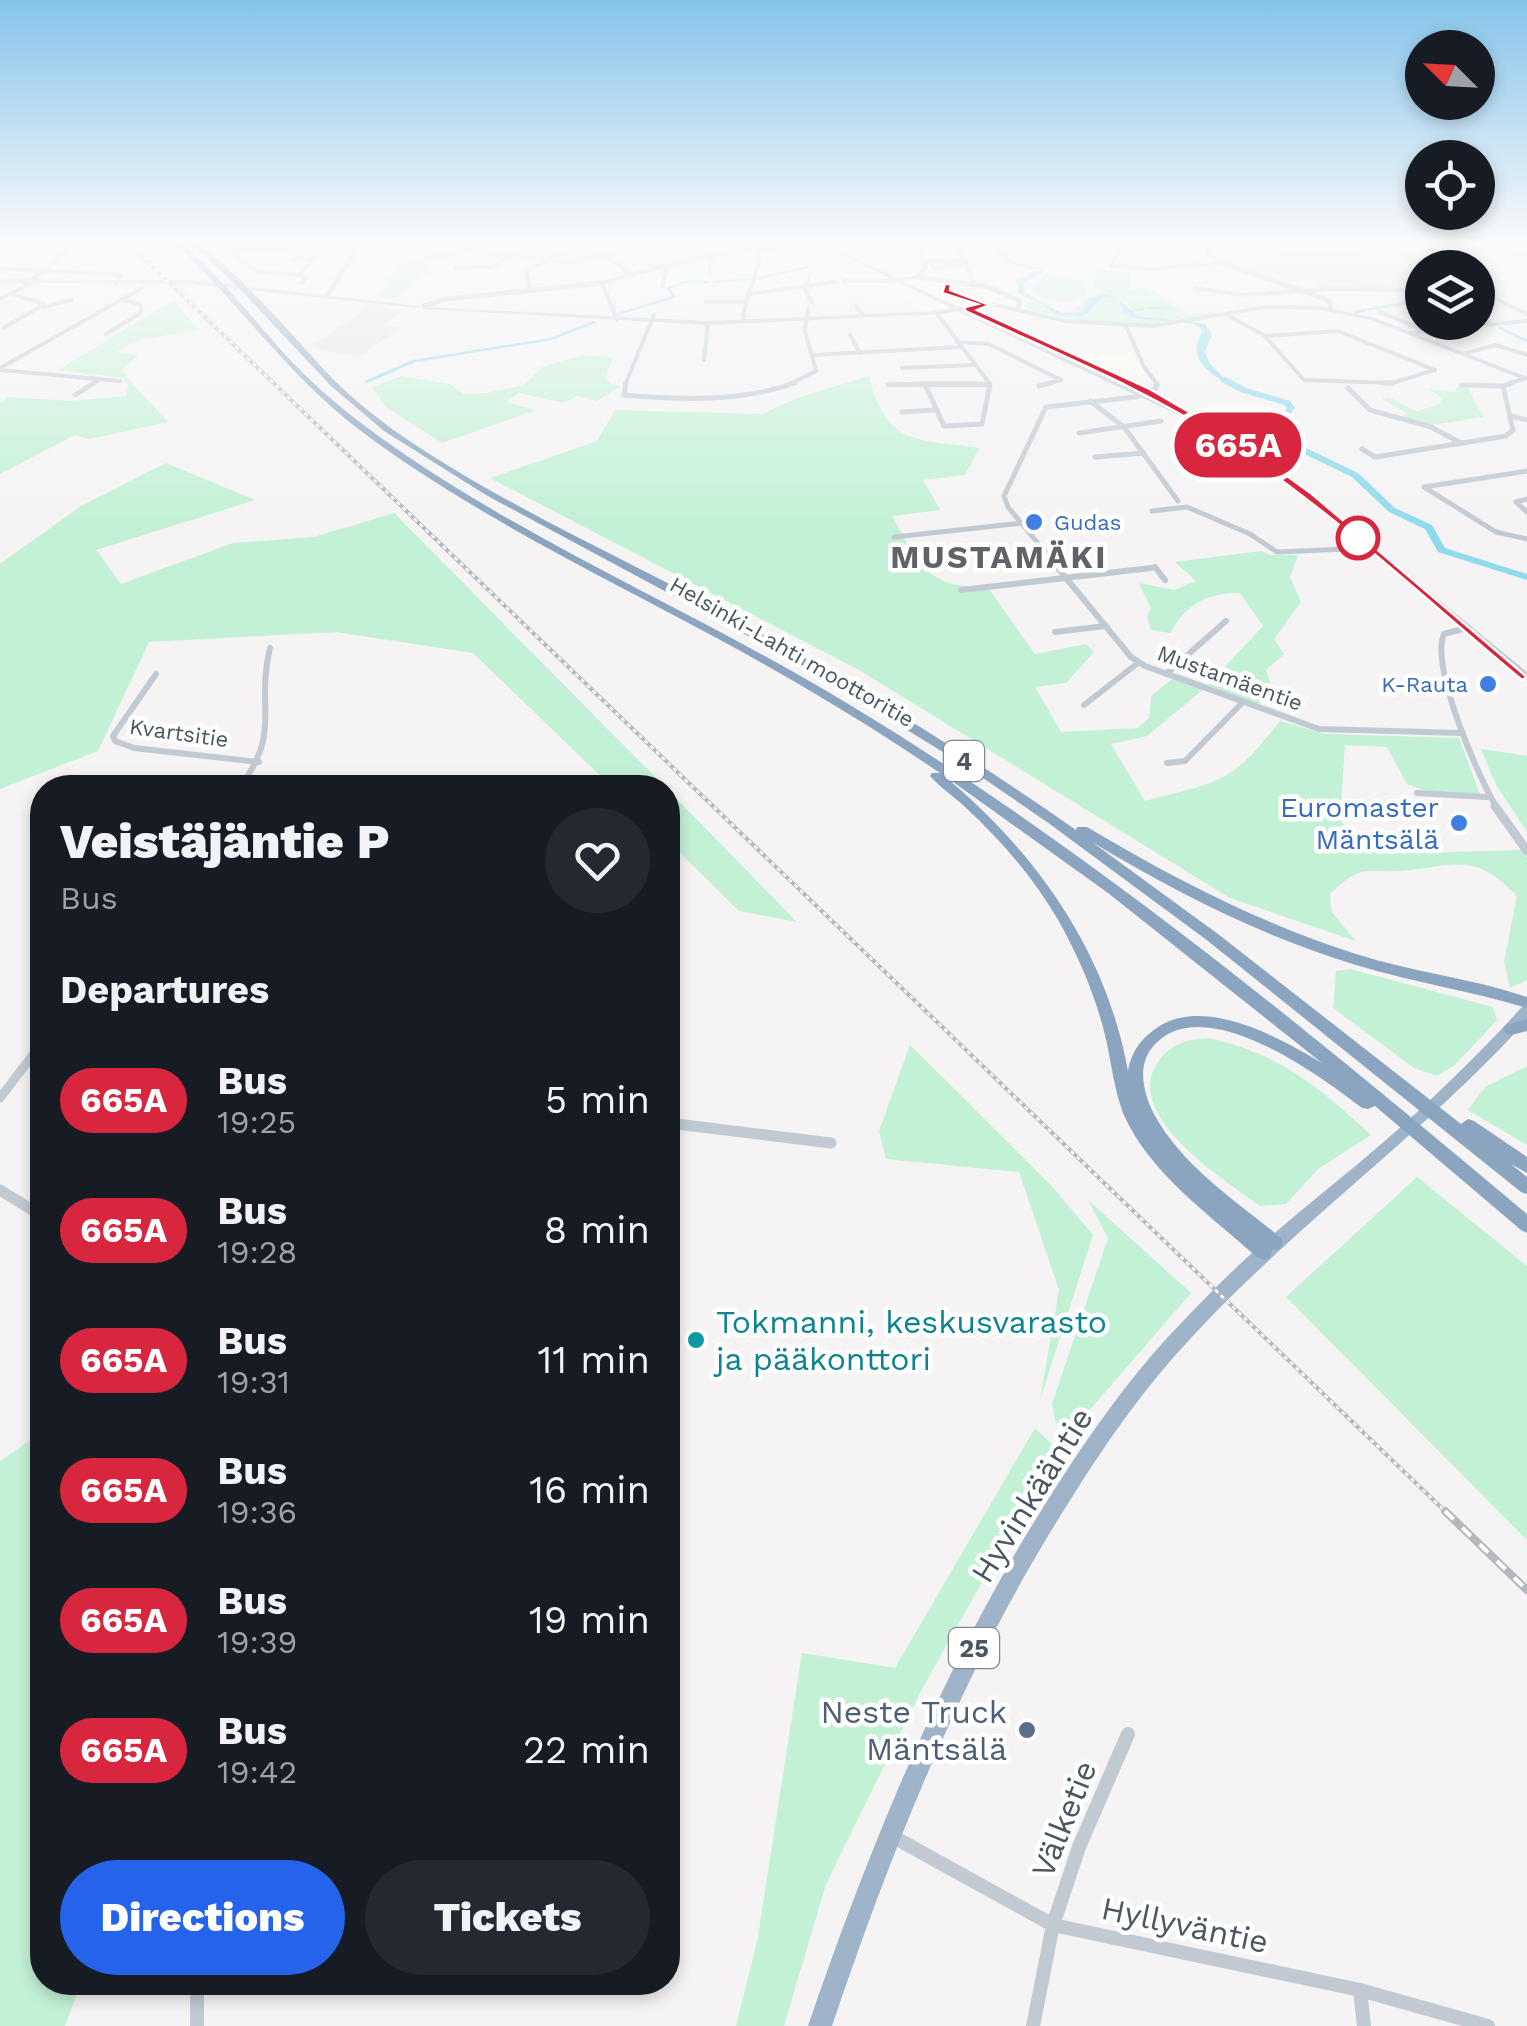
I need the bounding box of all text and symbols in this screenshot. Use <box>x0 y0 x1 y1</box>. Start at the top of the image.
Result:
north arrow <box>1405 30 1495 120</box>
map controls <box>1405 30 1495 340</box>
button: locate <box>1405 140 1495 230</box>
button: layers <box>1405 250 1495 340</box>
line badge: 665A <box>1168 412 1308 478</box>
text: 665A <box>1194 424 1282 466</box>
place label: Gudas <box>1054 510 1121 535</box>
marker: Gudas <box>1023 511 1045 533</box>
unlabelled marker <box>1337 517 1379 559</box>
district label: MUSTAMÄKI <box>890 538 1108 576</box>
street label: Helsinki-Lahti moottoritie <box>666 572 918 732</box>
street label: Mustamäentie <box>1154 640 1306 716</box>
place label: K-Rauta <box>1381 672 1468 697</box>
marker: K-Rauta <box>1477 673 1499 695</box>
street label: Kvartsitie <box>128 714 230 752</box>
road number: 4 <box>944 741 984 781</box>
place label: Euromaster Mäntsälä <box>1280 791 1439 856</box>
button: heart <box>545 808 650 913</box>
marker: Euromaster Mäntsälä <box>1448 812 1470 834</box>
text: Veistäjäntie P <box>60 813 390 870</box>
text: Bus <box>60 879 118 917</box>
text: Departures <box>60 968 269 1012</box>
text: Bus <box>217 1059 287 1103</box>
text: 5 min <box>545 1078 650 1122</box>
text: 665A <box>80 1079 167 1121</box>
text: 19:25 <box>217 1103 296 1141</box>
text: Bus <box>217 1189 287 1233</box>
text: 8 min <box>544 1208 650 1252</box>
text: 665A <box>80 1209 167 1251</box>
text: 19:28 <box>217 1233 297 1271</box>
place label: Tokmanni, keskusvarasto ja pääkonttori <box>713 1303 1107 1378</box>
text: Bus <box>217 1319 287 1363</box>
marker: Tokmanni, keskusvarasto ja pääkonttori <box>685 1329 707 1351</box>
text: 11 min <box>538 1338 650 1382</box>
text: 665A <box>80 1339 167 1381</box>
text: 19:31 <box>217 1363 290 1401</box>
street label: Hyvinkääntie <box>963 1401 1101 1589</box>
text: Bus <box>217 1449 287 1493</box>
text: 16 min <box>529 1468 650 1512</box>
text: 665A <box>80 1469 167 1511</box>
text: 19:36 <box>217 1493 297 1531</box>
text: Bus <box>217 1579 287 1623</box>
text: 19 min <box>529 1598 650 1642</box>
text: 665A <box>80 1599 167 1641</box>
text: 19:39 <box>217 1623 297 1661</box>
road number: 25 <box>949 1628 999 1668</box>
place label: Neste Truck Mäntsälä <box>821 1693 1007 1768</box>
text: Bus <box>217 1709 287 1753</box>
marker: Neste Truck Mäntsälä <box>1016 1719 1038 1741</box>
text: 22 min <box>523 1728 650 1772</box>
text: 665A <box>80 1729 167 1771</box>
text: 19:42 <box>217 1753 297 1791</box>
street label: Välketie <box>1023 1755 1105 1883</box>
button: Directions <box>60 1860 345 1975</box>
button: Tickets <box>365 1860 650 1975</box>
street label: Hyllyväntie <box>1098 1889 1272 1961</box>

